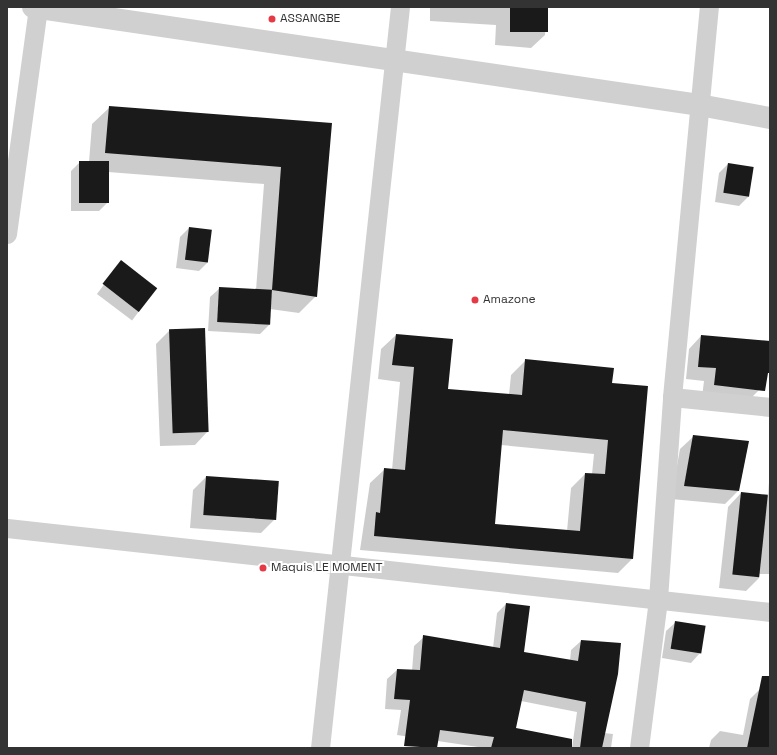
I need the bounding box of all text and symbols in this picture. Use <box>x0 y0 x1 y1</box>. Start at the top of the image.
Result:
place label: ASSANGBE <box>280 12 340 26</box>
marker: ASSANGBE <box>267 14 277 24</box>
place label: Amazone <box>483 293 536 307</box>
marker: Amazone <box>470 295 480 305</box>
place label: Maquis LE MOMENT <box>271 561 382 575</box>
marker: Maquis LE MOMENT <box>258 563 268 573</box>

